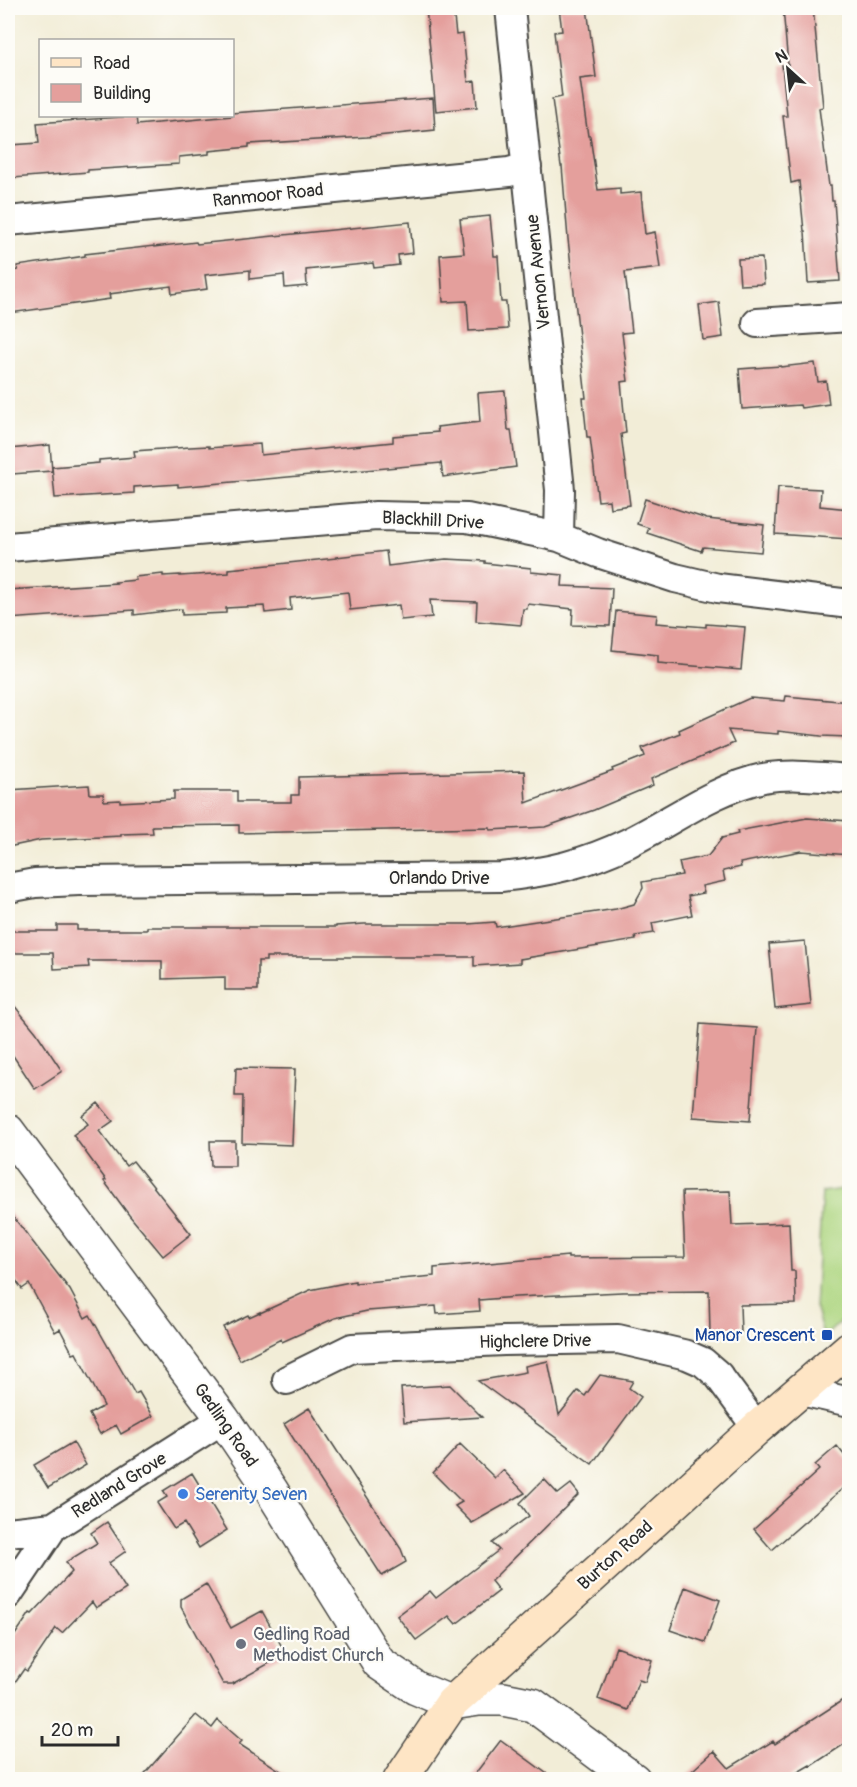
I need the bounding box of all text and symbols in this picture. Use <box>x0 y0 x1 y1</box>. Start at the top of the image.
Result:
legend <box>39 39 234 117</box>
north arrow <box>758 39 818 99</box>
text: N <box>772 45 791 68</box>
text: Road <box>93 52 130 75</box>
text: Building <box>93 82 151 105</box>
street label: Ranmoor Road <box>211 178 325 213</box>
street label: Vernon Avenue <box>521 213 556 331</box>
street label: Blackhill Drive <box>381 506 485 535</box>
street label: Orlando Drive <box>389 867 489 890</box>
place label: Manor Crescent <box>695 1324 816 1347</box>
marker: Manor Crescent <box>820 1328 834 1342</box>
street label: Highclere Drive <box>479 1329 591 1354</box>
street label: Gedling Road <box>188 1379 263 1472</box>
street label: Redland Grove <box>67 1447 171 1524</box>
place label: Serenity Seven <box>195 1483 307 1506</box>
marker: Serenity Seven <box>176 1487 190 1501</box>
street label: Burton Road <box>573 1515 658 1595</box>
place label: Gedling Road Methodist Church <box>253 1623 384 1667</box>
marker: Gedling Road Methodist Church <box>234 1637 248 1651</box>
scale bar <box>42 1709 118 1747</box>
text: 20 m <box>51 1719 93 1742</box>

